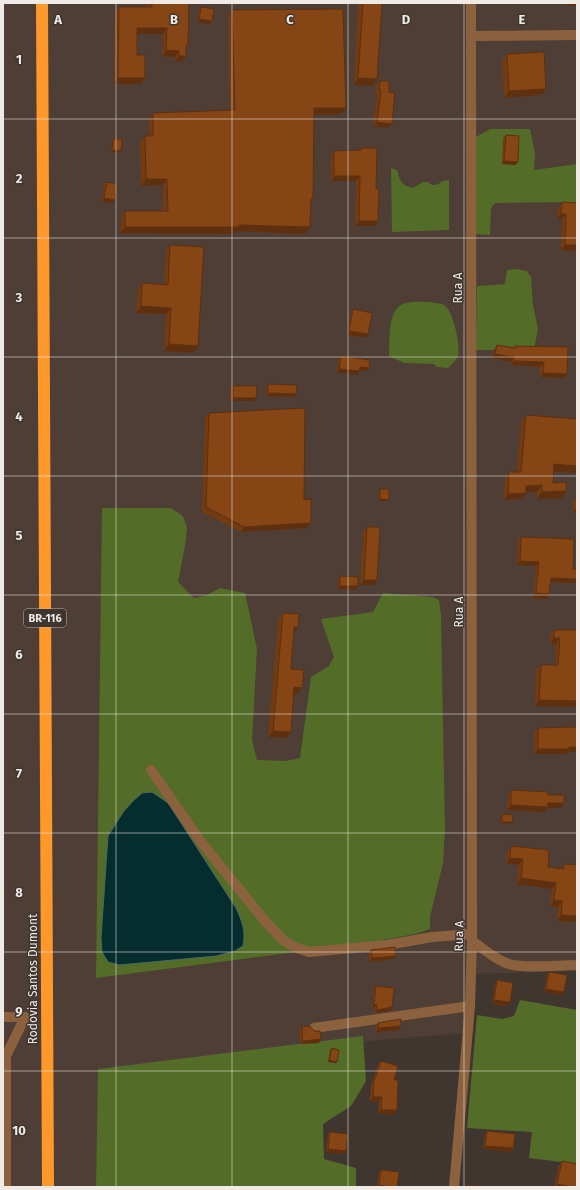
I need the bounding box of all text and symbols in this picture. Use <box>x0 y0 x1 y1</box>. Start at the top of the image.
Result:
text: A <box>53 12 62 27</box>
text: B <box>170 12 178 27</box>
text: C <box>286 12 294 27</box>
text: D <box>402 12 411 27</box>
text: E <box>519 12 526 27</box>
text: 1 <box>16 52 22 67</box>
text: 2 <box>16 171 23 186</box>
street label: Rua A <box>451 272 465 303</box>
text: 3 <box>15 290 23 305</box>
text: 4 <box>15 409 23 424</box>
text: 5 <box>16 528 23 543</box>
street label: Rua A <box>452 596 466 627</box>
road number: BR-116 <box>24 609 66 627</box>
text: 6 <box>15 647 23 662</box>
text: 7 <box>16 766 22 781</box>
text: 8 <box>15 885 23 900</box>
street label: Rodovia Santos Dumont <box>26 913 40 1044</box>
street label: Rua A <box>452 920 466 952</box>
text: 9 <box>15 1004 23 1019</box>
text: 10 <box>12 1123 26 1138</box>

